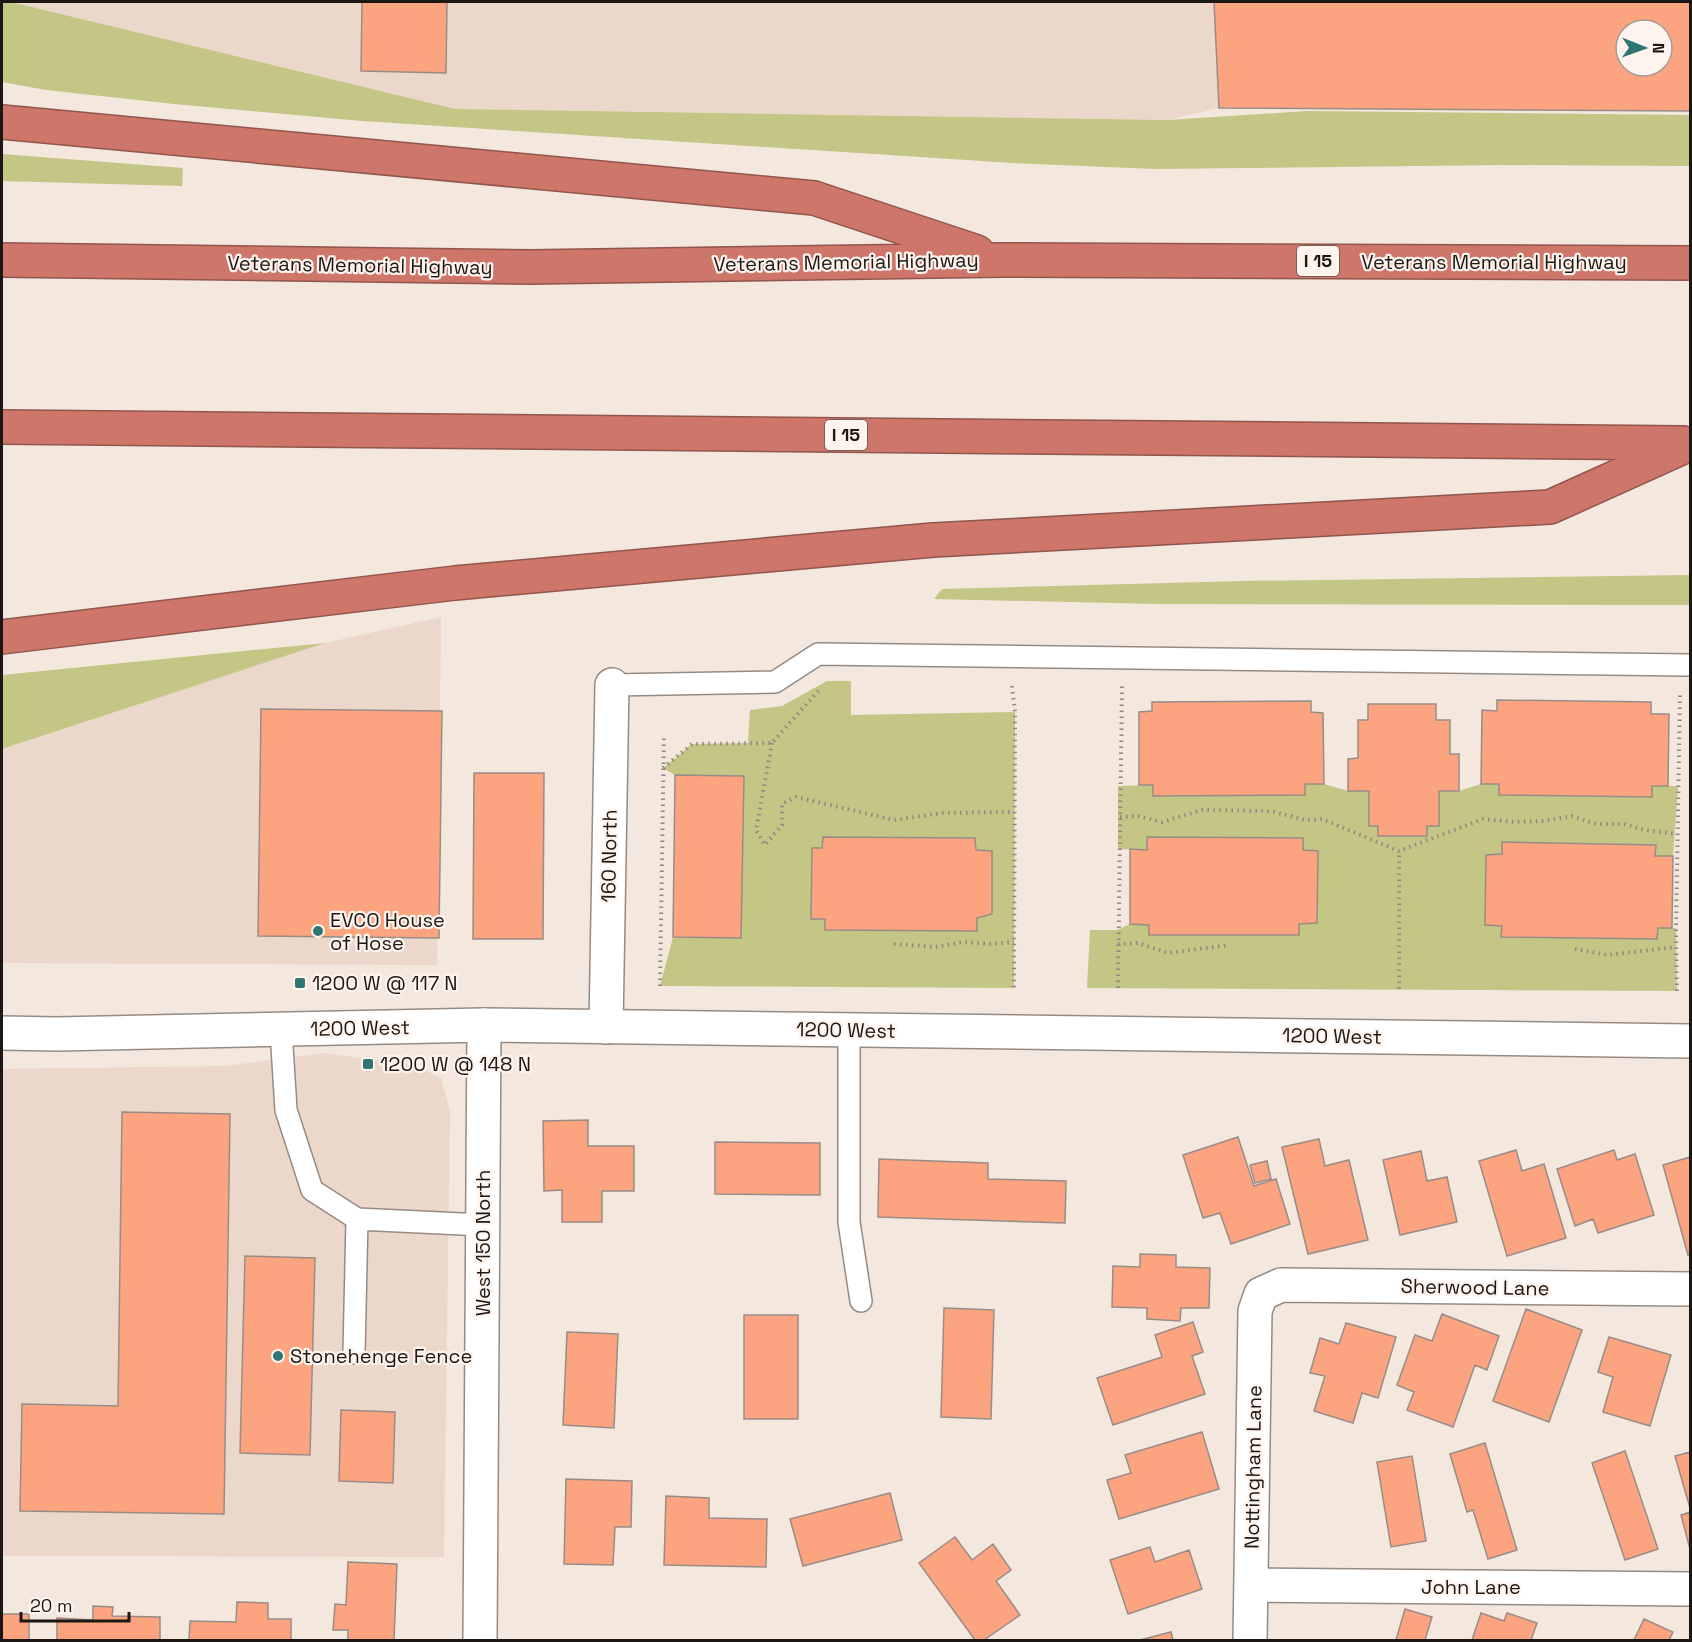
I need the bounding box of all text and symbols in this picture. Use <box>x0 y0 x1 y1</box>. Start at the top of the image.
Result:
north arrow <box>1614 18 1674 78</box>
text: N <box>1648 43 1669 54</box>
road number: I 15 <box>1297 246 1339 276</box>
street label: Veterans Memorial Highway <box>713 247 979 277</box>
street label: Veterans Memorial Highway <box>1361 249 1627 275</box>
street label: Veterans Memorial Highway <box>227 250 493 280</box>
road number: I 15 <box>825 420 867 450</box>
street label: 160 North <box>595 809 623 903</box>
place label: EVCO House of Hose <box>330 907 445 956</box>
marker: EVCO House of Hose <box>311 924 325 938</box>
place label: 1200 W @ 117 N <box>312 970 458 996</box>
marker: 1200 W @ 117 N <box>293 976 307 990</box>
street label: 1200 West <box>310 1014 410 1042</box>
street label: 1200 West <box>796 1016 896 1044</box>
street label: 1200 West <box>1282 1022 1382 1050</box>
place label: 1200 W @ 148 N <box>380 1051 531 1077</box>
marker: 1200 W @ 148 N <box>361 1057 375 1071</box>
street label: West 150 North <box>470 1170 496 1316</box>
street label: Sherwood Lane <box>1400 1273 1550 1301</box>
place label: Stonehenge Fence <box>290 1343 472 1369</box>
marker: Stonehenge Fence <box>271 1349 285 1363</box>
street label: Nottingham Lane <box>1239 1385 1267 1549</box>
street label: John Lane <box>1421 1574 1521 1600</box>
scale bar <box>21 1585 129 1623</box>
text: 20 m <box>30 1594 73 1617</box>

